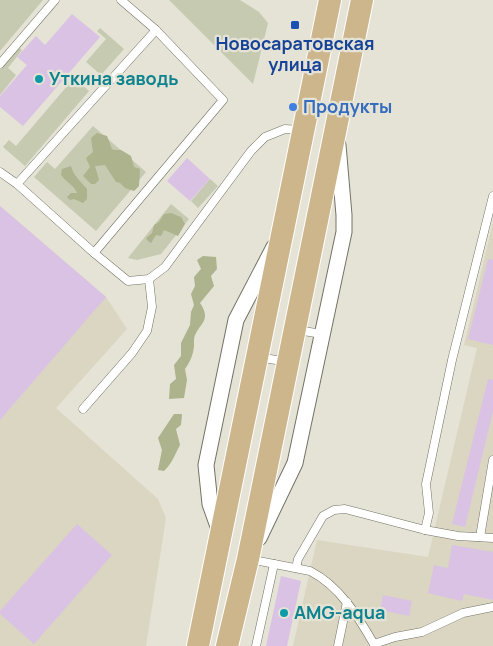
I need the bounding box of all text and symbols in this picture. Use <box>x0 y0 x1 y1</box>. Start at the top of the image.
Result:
marker: Новосаратовская улица <box>289 19 301 31</box>
place label: Новосаратовская улица <box>216 31 374 76</box>
place label: Уткина заводь <box>49 66 178 90</box>
marker: Уткина заводь <box>33 73 45 85</box>
place label: Продукты <box>303 94 392 118</box>
marker: Продукты <box>287 101 299 113</box>
place label: AMG-aqua <box>294 600 385 624</box>
marker: AMG-aqua <box>278 607 290 619</box>

